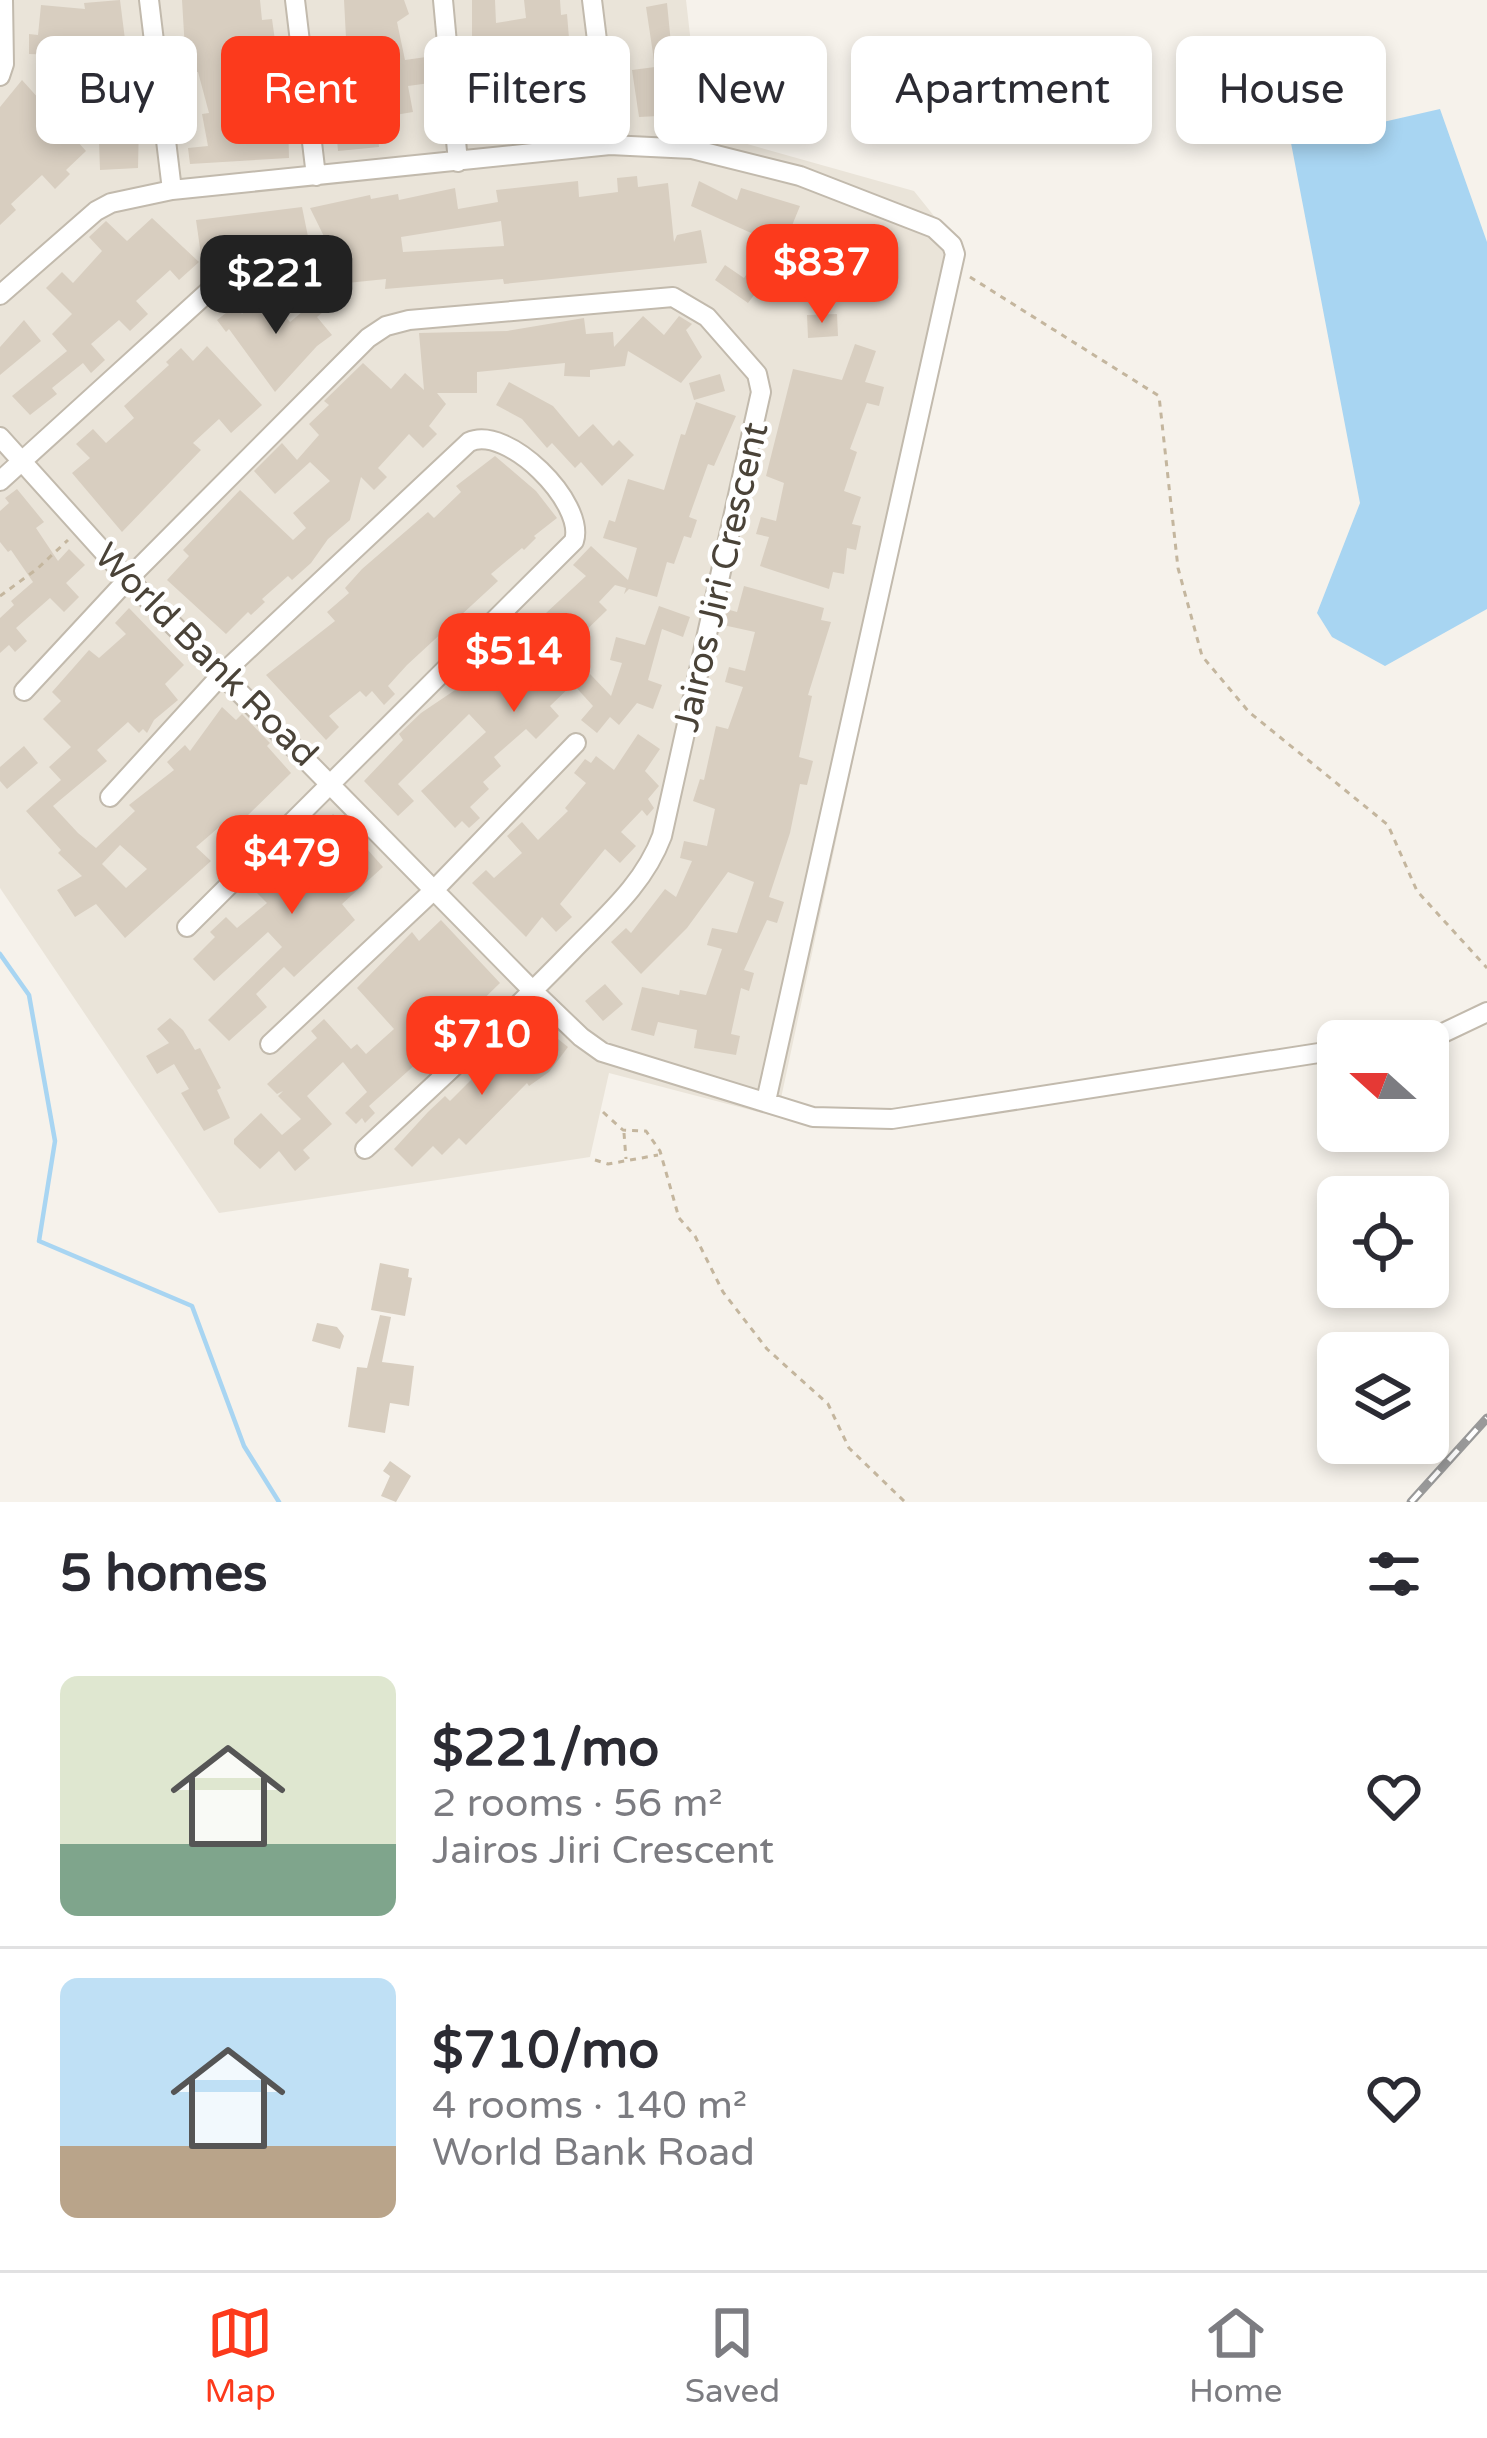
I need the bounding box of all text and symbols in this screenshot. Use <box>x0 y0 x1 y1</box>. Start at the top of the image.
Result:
chip: Buy <box>36 36 197 144</box>
chip: Rent <box>221 36 400 144</box>
chip: Filters <box>424 36 630 144</box>
chip: New <box>654 36 827 144</box>
chip: Apartment <box>851 36 1152 144</box>
chip: House <box>1176 36 1386 144</box>
pin: $837 <box>751 224 893 326</box>
pin: $221 <box>205 235 347 337</box>
text: $837 <box>773 239 871 286</box>
text: $221 <box>227 250 325 297</box>
street label: Jairos Jiri Crescent <box>665 418 777 736</box>
street label: World Bank Road <box>85 534 327 776</box>
pin: $514 <box>443 613 585 715</box>
text: $514 <box>465 628 563 675</box>
pin: $479 <box>221 815 363 917</box>
text: $479 <box>243 830 341 877</box>
pin: $710 <box>411 996 553 1098</box>
text: $710 <box>433 1011 531 1058</box>
north arrow <box>1317 1020 1449 1152</box>
map controls <box>1317 1020 1449 1464</box>
button: locate <box>1317 1176 1449 1308</box>
button: layers <box>1317 1332 1449 1464</box>
icon: filters <box>1361 1541 1427 1607</box>
text: 5 homes <box>60 1543 268 1605</box>
text: $221/mo <box>432 1718 659 1780</box>
icon: home <box>156 1724 300 1868</box>
icon: heart <box>1361 1763 1427 1829</box>
text: 2 rooms · 56 m² <box>432 1780 723 1827</box>
text: Jairos Jiri Crescent <box>432 1827 774 1874</box>
text: $710/mo <box>432 2020 659 2082</box>
icon: home <box>156 2026 300 2170</box>
icon: heart <box>1361 2065 1427 2131</box>
text: 4 rooms · 140 m² <box>432 2082 747 2129</box>
text: World Bank Road <box>432 2129 755 2176</box>
tab: Map <box>204 2300 276 2411</box>
tab: Saved <box>685 2300 780 2411</box>
tab: Home <box>1189 2300 1283 2411</box>

